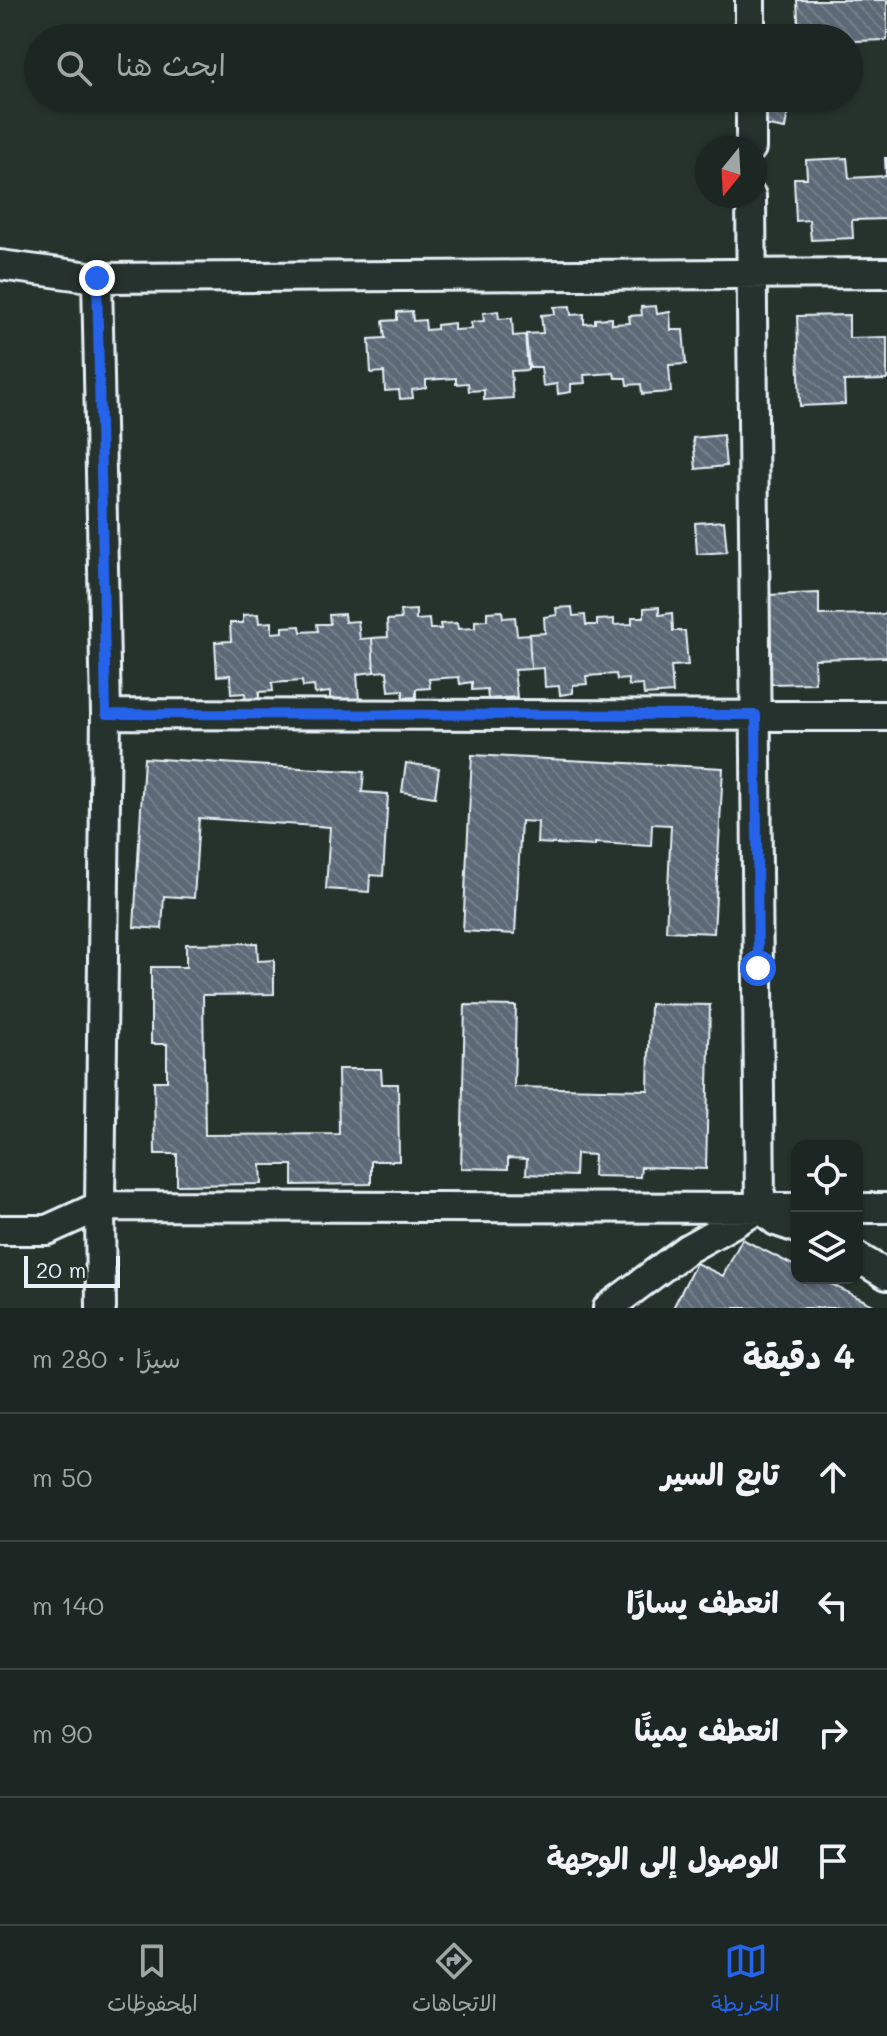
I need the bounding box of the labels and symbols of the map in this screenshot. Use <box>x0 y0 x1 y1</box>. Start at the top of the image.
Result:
north arrow <box>695 136 767 208</box>
route end <box>79 260 115 296</box>
route start <box>740 950 776 986</box>
scale bar <box>24 1252 120 1288</box>

